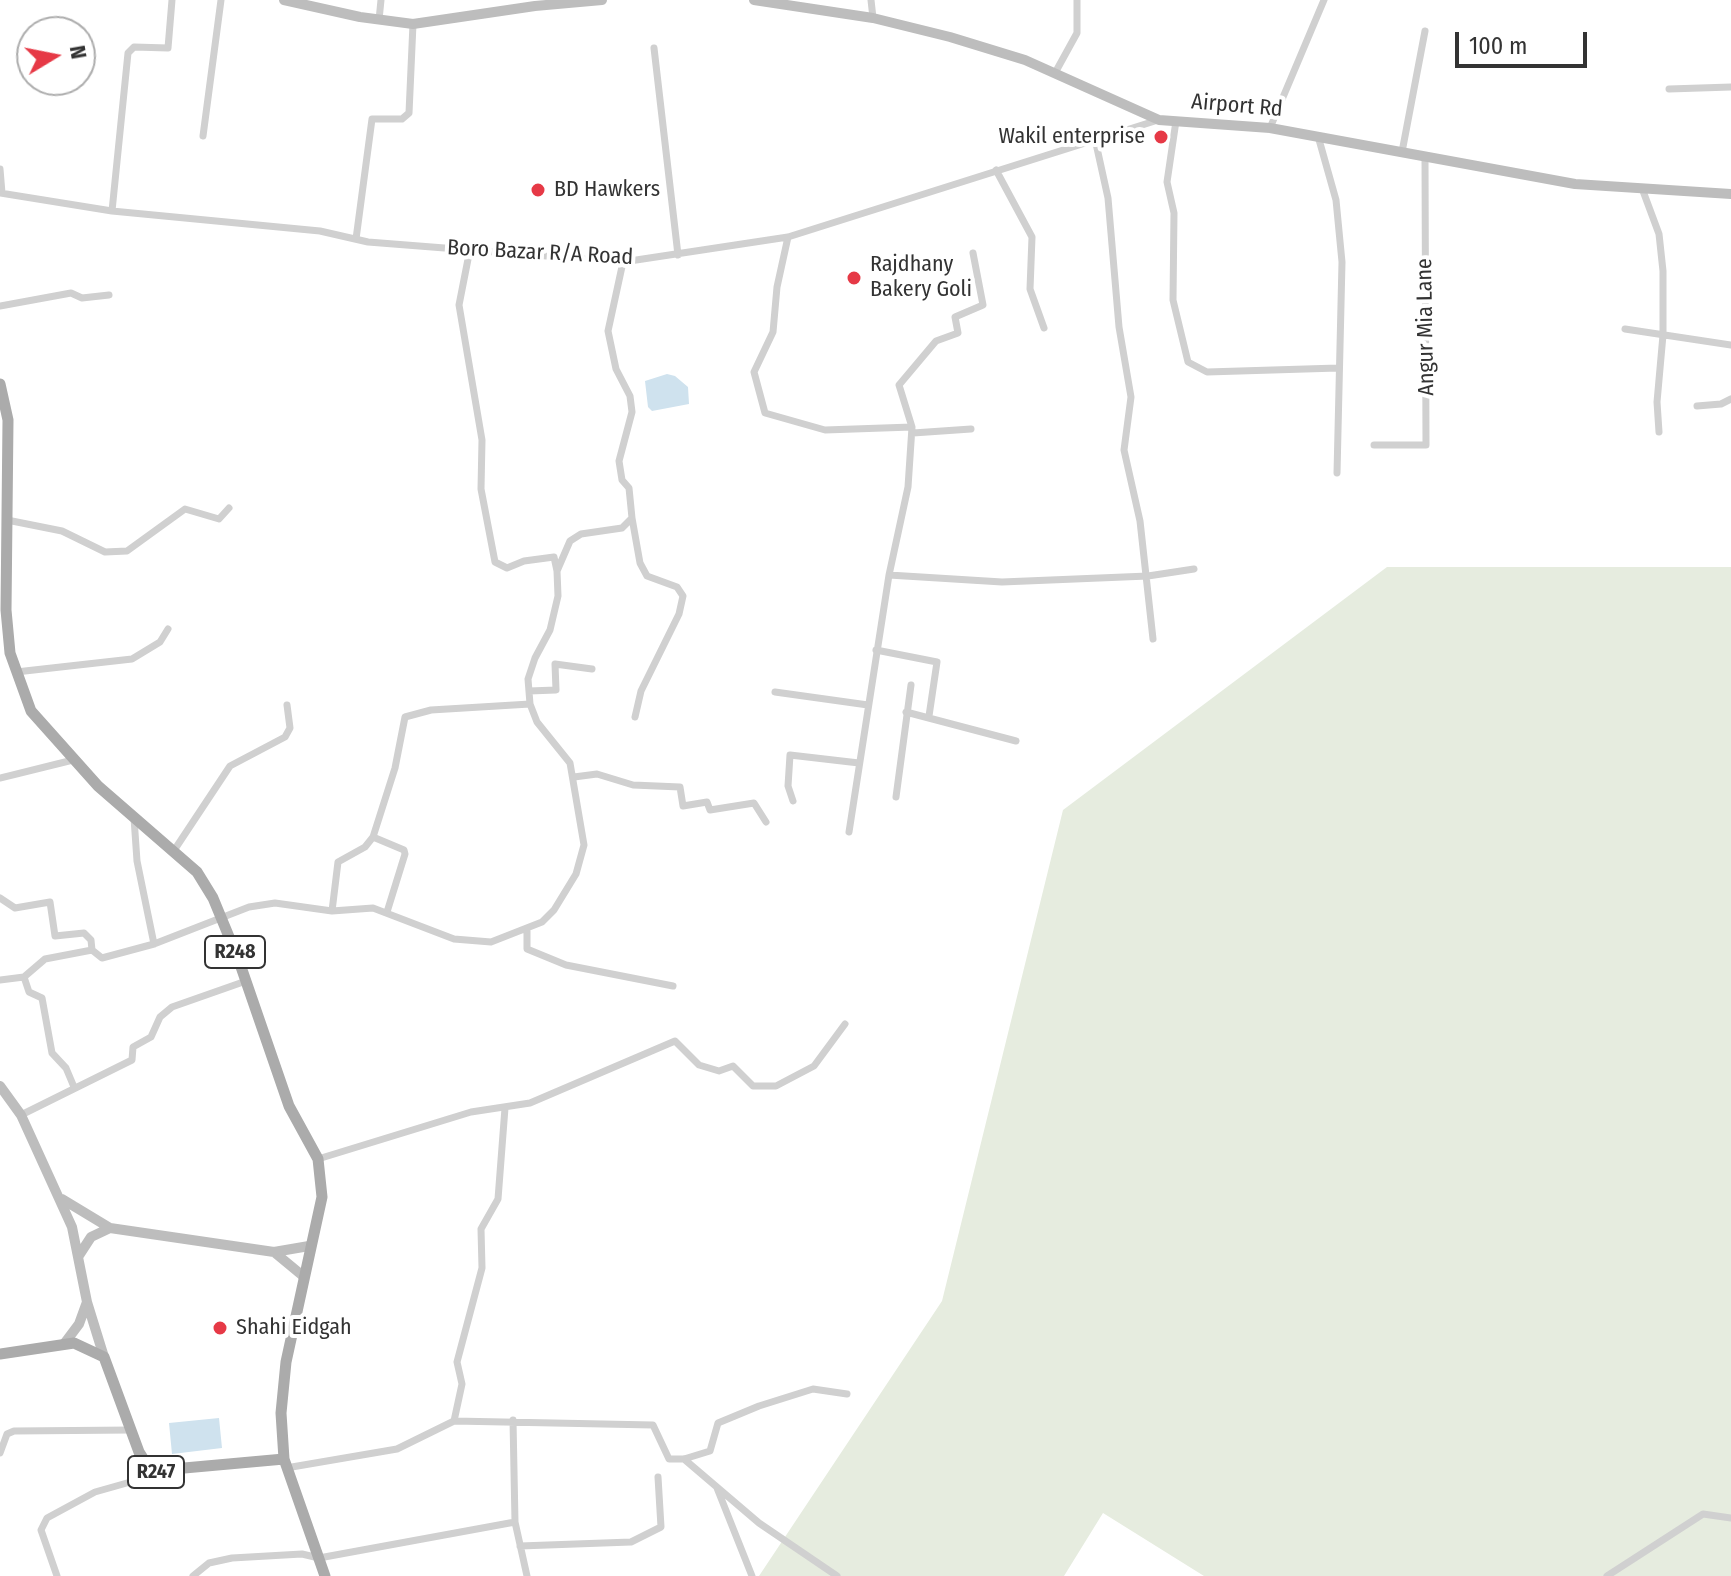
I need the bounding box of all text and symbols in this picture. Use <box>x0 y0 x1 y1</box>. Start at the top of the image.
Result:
north arrow <box>16 16 96 96</box>
scale bar <box>1459 16 1591 66</box>
text: 100 m <box>1469 32 1527 60</box>
text: N <box>64 43 93 61</box>
street label: Airport Rd <box>1190 89 1284 123</box>
place label: Wakil enterprise <box>999 124 1145 150</box>
marker: Wakil enterprise <box>1152 128 1170 146</box>
place label: BD Hawkers <box>554 177 660 203</box>
marker: BD Hawkers <box>529 181 547 199</box>
street label: Boro Bazar R/A Road <box>446 235 634 271</box>
place label: Rajdhany Bakery Goli <box>870 252 972 304</box>
street label: Angur Mia Lane <box>1412 258 1440 396</box>
marker: Rajdhany Bakery Goli <box>845 269 863 287</box>
road number: R248 <box>205 936 265 968</box>
place label: Shahi Eidgah <box>236 1315 352 1341</box>
marker: Shahi Eidgah <box>211 1319 229 1337</box>
road number: R247 <box>128 1456 184 1488</box>

